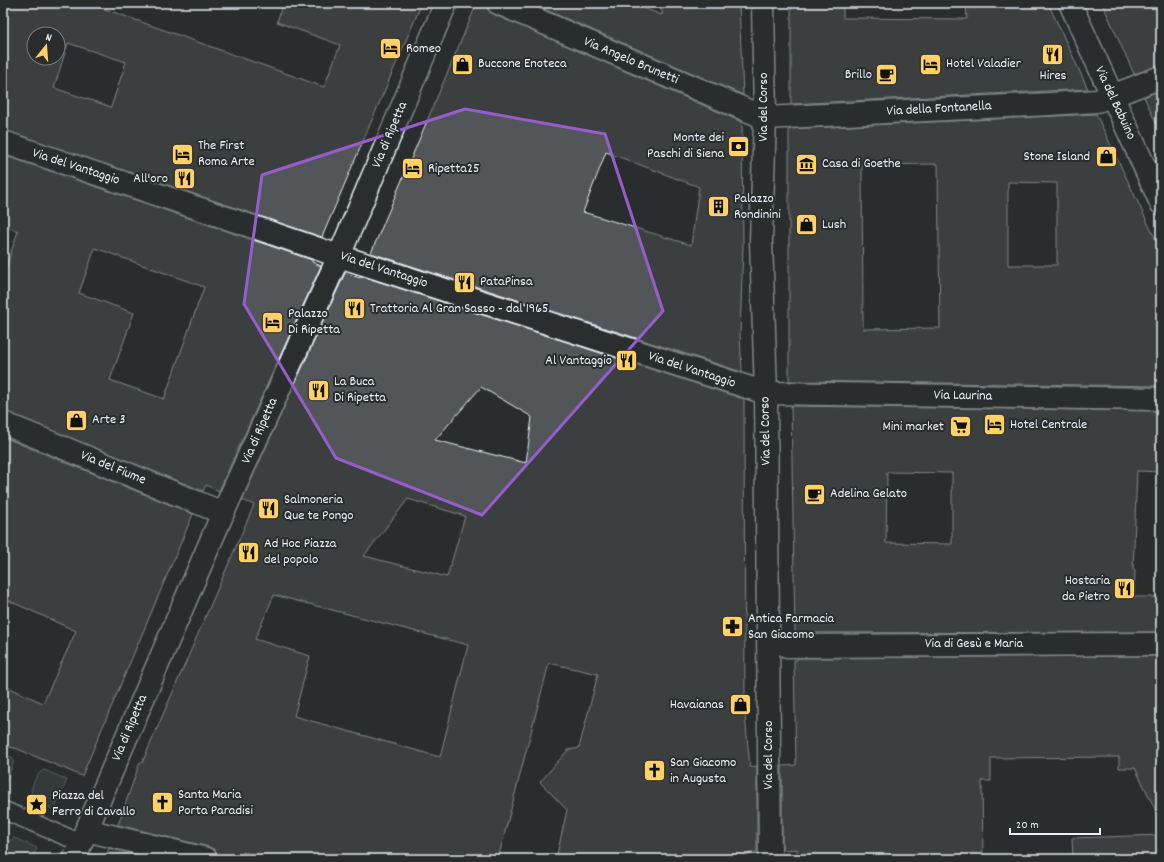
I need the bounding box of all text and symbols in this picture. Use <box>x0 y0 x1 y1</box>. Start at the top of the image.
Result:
north arrow <box>26 26 66 66</box>
text: N <box>43 30 54 47</box>
street label: Via Angelo Brunetti <box>580 32 682 90</box>
hotel icon: Romeo <box>378 36 404 62</box>
place label: Romeo <box>406 39 441 59</box>
restaurant icon: Hires <box>1040 41 1066 67</box>
shop icon: Buccone Enoteca <box>450 51 476 77</box>
hotel icon: Hotel Valadier <box>917 51 943 77</box>
place label: Buccone Enoteca <box>478 54 567 74</box>
place label: Hotel Valadier <box>946 54 1022 74</box>
cafe icon: Brillo <box>874 62 900 88</box>
street label: Via del Babuino <box>1089 63 1141 143</box>
place label: Brillo <box>845 65 872 85</box>
place label: Hires <box>1040 66 1067 86</box>
street label: Via del Corso <box>754 73 774 141</box>
street label: Via della Fontanella <box>886 96 992 122</box>
street label: Via di Ripetta <box>367 98 413 171</box>
place label: Monte dei Paschi di Siena <box>647 128 724 164</box>
bank icon: Monte dei Paschi di Siena <box>726 133 752 159</box>
place label: The First Roma Arte <box>198 136 255 172</box>
hotel icon: The First Roma Arte <box>170 141 196 167</box>
street label: Via del Vantaggio <box>30 143 122 191</box>
shop icon: Stone Island <box>1093 144 1119 170</box>
place label: Stone Island <box>1023 147 1090 167</box>
museum icon: Casa di Goethe <box>793 151 819 177</box>
place label: Casa di Goethe <box>822 154 901 174</box>
hotel icon: Ripetta25 <box>400 156 426 182</box>
place label: Ripetta25 <box>428 159 480 179</box>
restaurant icon: All'oro <box>171 166 197 192</box>
place label: All'oro <box>133 169 168 189</box>
place label: Palazzo Rondinini <box>734 189 781 225</box>
building icon: Palazzo Rondinini <box>706 194 732 220</box>
shop icon: Lush <box>794 212 820 238</box>
place label: Lush <box>822 215 846 235</box>
street label: Via del Vantaggio <box>338 246 430 294</box>
restaurant icon: PataPinsa <box>452 269 478 295</box>
place label: PataPinsa <box>480 272 533 292</box>
restaurant icon: Trattoria Al Gran Sasso - dal 1965 <box>341 296 367 322</box>
place label: Trattoria Al Gran Sasso - dal 1965 <box>370 299 549 319</box>
place label: Palazzo Di Ripetta <box>288 304 340 340</box>
hotel icon: Palazzo Di Ripetta <box>259 309 285 335</box>
street label: Via del Vantaggio <box>646 346 738 394</box>
restaurant icon: Al Vantaggio <box>614 348 640 374</box>
place label: Al Vantaggio <box>545 351 612 371</box>
place label: La Buca Di Ripetta <box>334 372 386 408</box>
restaurant icon: La Buca Di Ripetta <box>305 377 331 403</box>
street label: Via Laurina <box>934 385 993 407</box>
street label: Via di Ripetta <box>237 394 284 467</box>
street label: Via del Corso <box>755 396 777 466</box>
shop icon: Arte 3 <box>64 407 90 433</box>
place label: Arte 3 <box>92 410 126 430</box>
hotel icon: Hotel Centrale <box>981 412 1007 438</box>
supermarket icon: Mini market <box>947 414 973 440</box>
place label: Hotel Centrale <box>1010 415 1087 435</box>
place label: Mini market <box>883 417 944 437</box>
street label: Via del Fiume <box>77 446 149 490</box>
cafe icon: Adelina Gelato <box>801 481 827 507</box>
place label: Adelina Gelato <box>830 484 907 504</box>
place label: Salmoneria Que te Pongo <box>284 490 354 526</box>
restaurant icon: Salmoneria Que te Pongo <box>255 495 281 521</box>
place label: Ad Hoc Piazza del popolo <box>264 534 337 570</box>
restaurant icon: Ad Hoc Piazza del popolo <box>235 539 261 565</box>
place label: Hostaria da Pietro <box>1062 571 1110 607</box>
restaurant icon: Hostaria da Pietro <box>1112 576 1138 602</box>
place label: Antica Farmacia San Giacomo <box>748 609 835 645</box>
pharmacy icon: Antica Farmacia San Giacomo <box>720 614 746 640</box>
street label: Via di Gesù e Maria <box>925 634 1024 654</box>
street label: Via di Ripetta <box>107 691 153 764</box>
shop icon: Havaianas <box>727 692 753 718</box>
place label: Havaianas <box>670 695 724 715</box>
street label: Via del Corso <box>759 721 779 789</box>
place label: San Giacomo in Augusta <box>670 753 736 789</box>
church icon: San Giacomo in Augusta <box>642 758 668 784</box>
place label: Santa Maria Porta Paradisi <box>178 785 253 821</box>
place label: Piazza del Ferro di Cavallo <box>52 786 135 822</box>
church icon: Santa Maria Porta Paradisi <box>150 790 176 816</box>
place icon: Piazza del Ferro di Cavallo <box>23 791 49 817</box>
scale bar <box>1010 810 1100 836</box>
text: 20 m <box>1016 817 1039 834</box>

